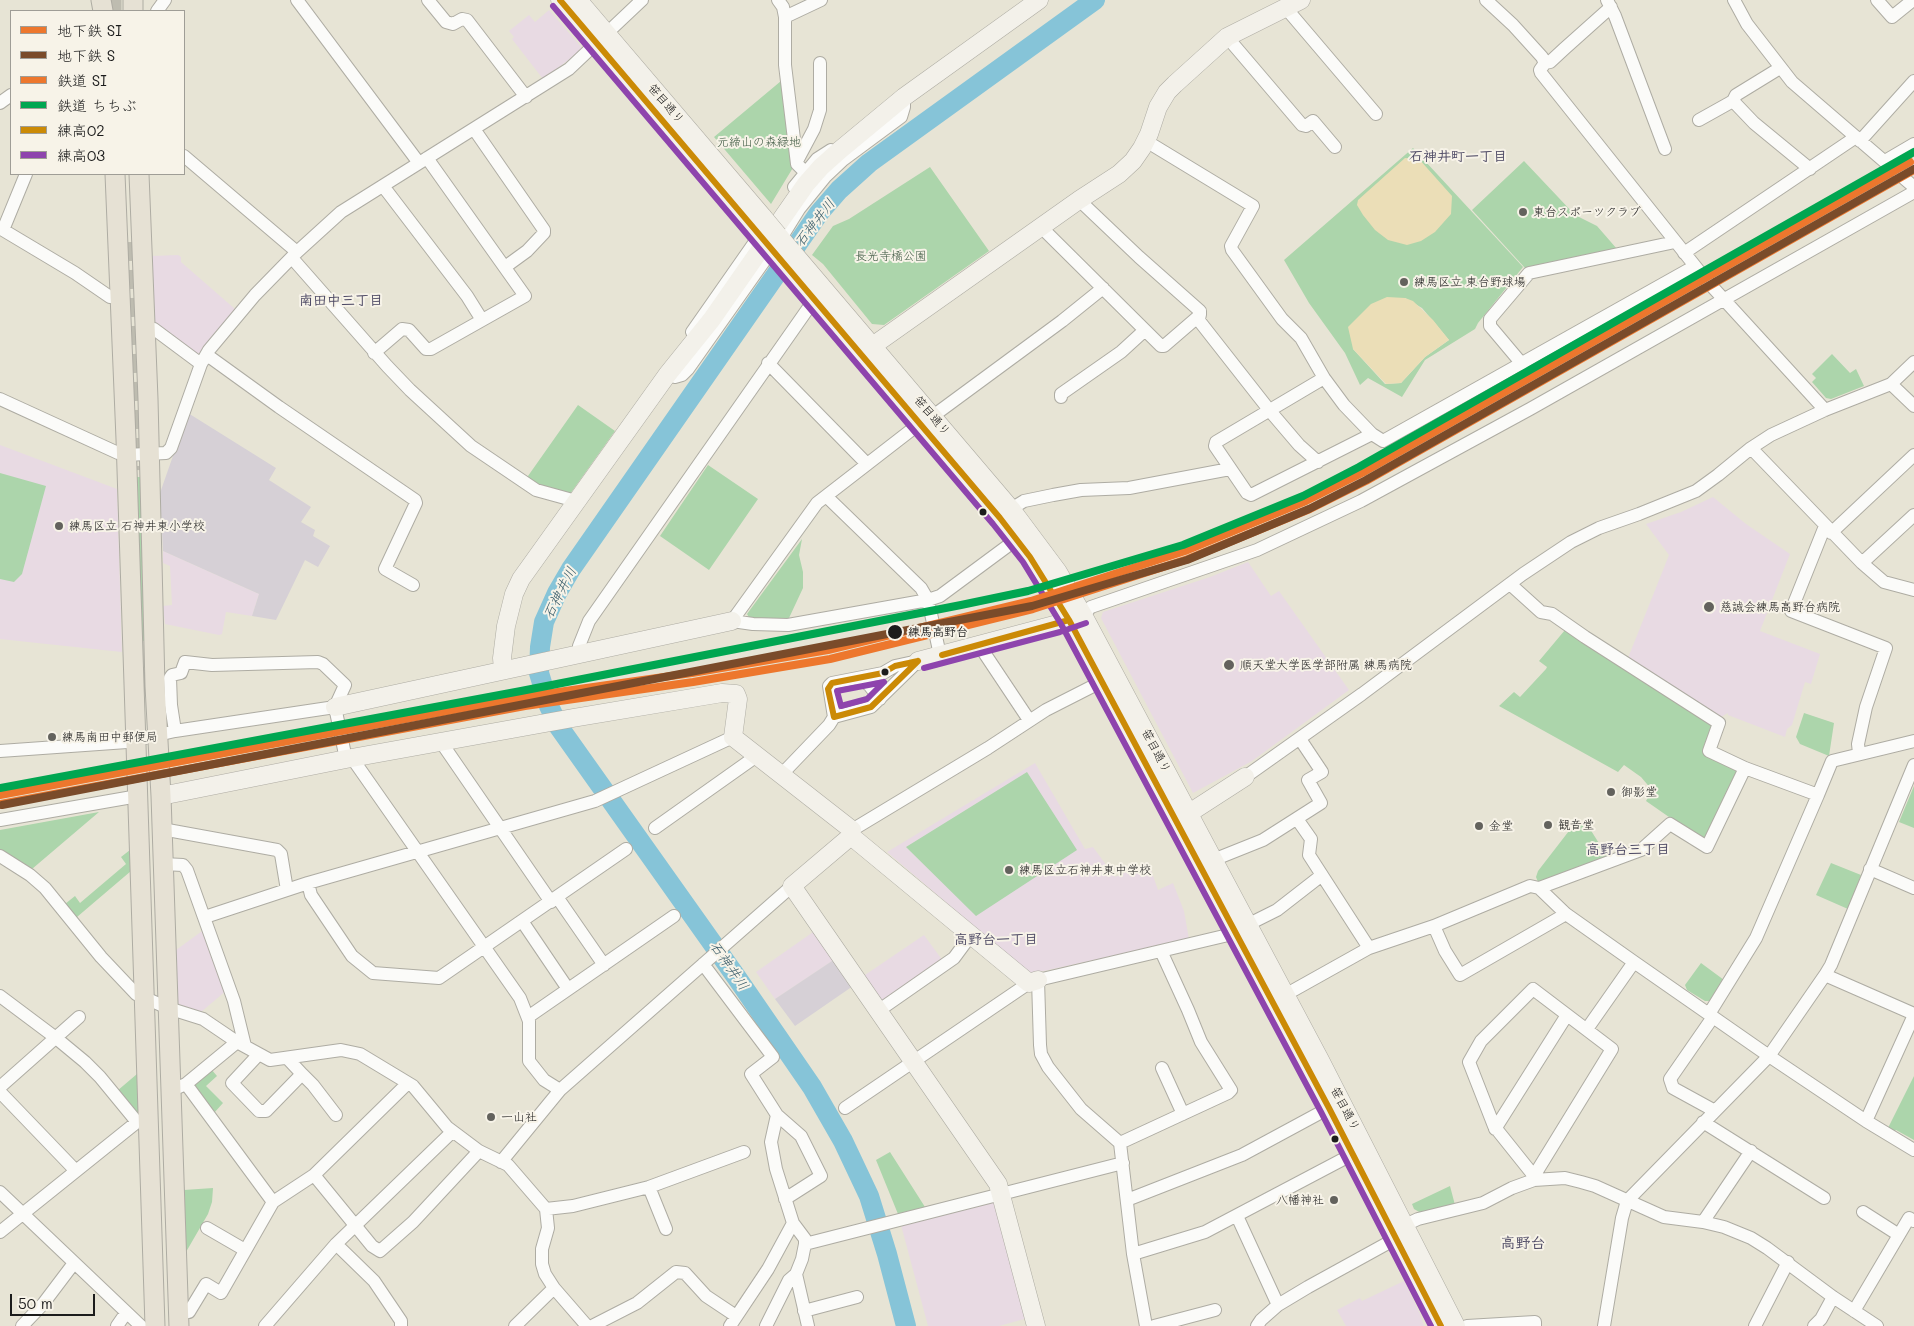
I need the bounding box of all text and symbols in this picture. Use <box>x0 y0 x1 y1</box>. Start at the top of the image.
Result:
legend <box>10 10 185 175</box>
text: 地下鉄 SI <box>57 20 122 40</box>
text: 地下鉄 S <box>57 45 115 65</box>
text: 鉄道 SI <box>57 70 107 90</box>
street label: 笹目通り <box>645 81 687 127</box>
text: 鉄道 ちちぶ <box>57 95 137 115</box>
text: 練高02 <box>57 120 105 140</box>
park label: 元締山の森緑地 <box>717 135 801 149</box>
text: 練高03 <box>57 145 105 165</box>
district label: 石神井町一丁目 <box>1409 149 1507 165</box>
water label: 石神井川 <box>791 196 839 250</box>
place label: 東台スポーツクラブ <box>1533 205 1641 219</box>
marker: 東台スポーツクラブ <box>1517 206 1529 218</box>
park label: 長光寺橋公園 <box>855 249 927 263</box>
place label: 練馬区立 東台野球場 <box>1414 275 1526 289</box>
marker: 練馬区立 東台野球場 <box>1398 276 1410 288</box>
district label: 南田中三丁目 <box>299 293 383 309</box>
street label: 笹目通り <box>911 393 953 439</box>
unlabelled marker <box>978 507 988 517</box>
place label: 練馬区立 石神井東小学校 <box>69 519 205 533</box>
marker: 練馬区立 石神井東小学校 <box>53 520 65 532</box>
water label: 石神井川 <box>540 564 580 622</box>
marker: 慈誠会練馬高野台病院 <box>1702 600 1716 614</box>
place label: 慈誠会練馬高野台病院 <box>1720 600 1840 614</box>
marker: 練馬高野台 <box>886 623 904 641</box>
place label: 練馬高野台 <box>908 625 968 639</box>
marker: 順天堂大学医学部附属 練馬病院 <box>1222 658 1236 672</box>
place label: 順天堂大学医学部附属 練馬病院 <box>1240 658 1412 672</box>
unlabelled marker <box>880 667 890 677</box>
street label: 笹目通り <box>1138 726 1174 776</box>
place label: 練馬南田中郵便局 <box>62 730 158 744</box>
marker: 練馬南田中郵便局 <box>46 731 58 743</box>
place label: 御影堂 <box>1621 785 1657 799</box>
marker: 御影堂 <box>1605 786 1617 798</box>
place label: 観音堂 <box>1558 818 1594 832</box>
place label: 金堂 <box>1489 819 1513 833</box>
marker: 観音堂 <box>1542 819 1554 831</box>
marker: 金堂 <box>1473 820 1485 832</box>
district label: 高野台三丁目 <box>1586 842 1670 858</box>
place label: 練馬区立石神井東中学校 <box>1019 863 1151 877</box>
marker: 練馬区立石神井東中学校 <box>1003 864 1015 876</box>
district label: 高野台一丁目 <box>954 932 1038 948</box>
water label: 石神井川 <box>706 938 752 994</box>
street label: 笹目通り <box>1327 1084 1363 1134</box>
place label: 一山社 <box>501 1110 537 1124</box>
marker: 一山社 <box>485 1111 497 1123</box>
unlabelled marker <box>1330 1134 1340 1144</box>
place label: 八幡神社 <box>1276 1193 1324 1207</box>
marker: 八幡神社 <box>1328 1194 1340 1206</box>
district label: 高野台 <box>1501 1234 1545 1252</box>
scale bar <box>12 1284 98 1316</box>
text: 50 m <box>18 1293 53 1313</box>

